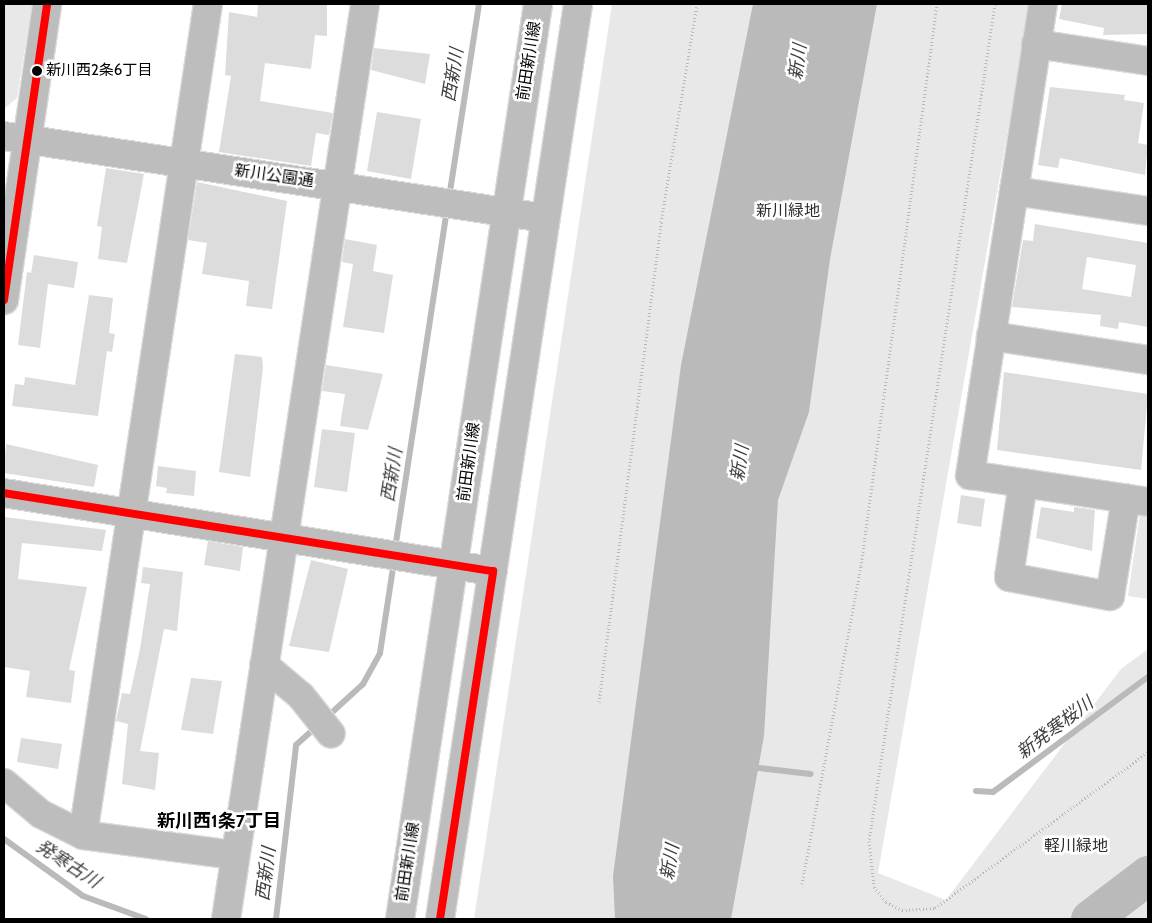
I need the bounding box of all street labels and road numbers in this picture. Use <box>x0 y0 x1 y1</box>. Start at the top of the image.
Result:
street label: 前田新川線 <box>513 20 545 102</box>
street label: 新川公園通 <box>233 161 315 191</box>
street label: 前田新川線 <box>454 421 484 503</box>
street label: 前田新川線 <box>392 821 424 903</box>

